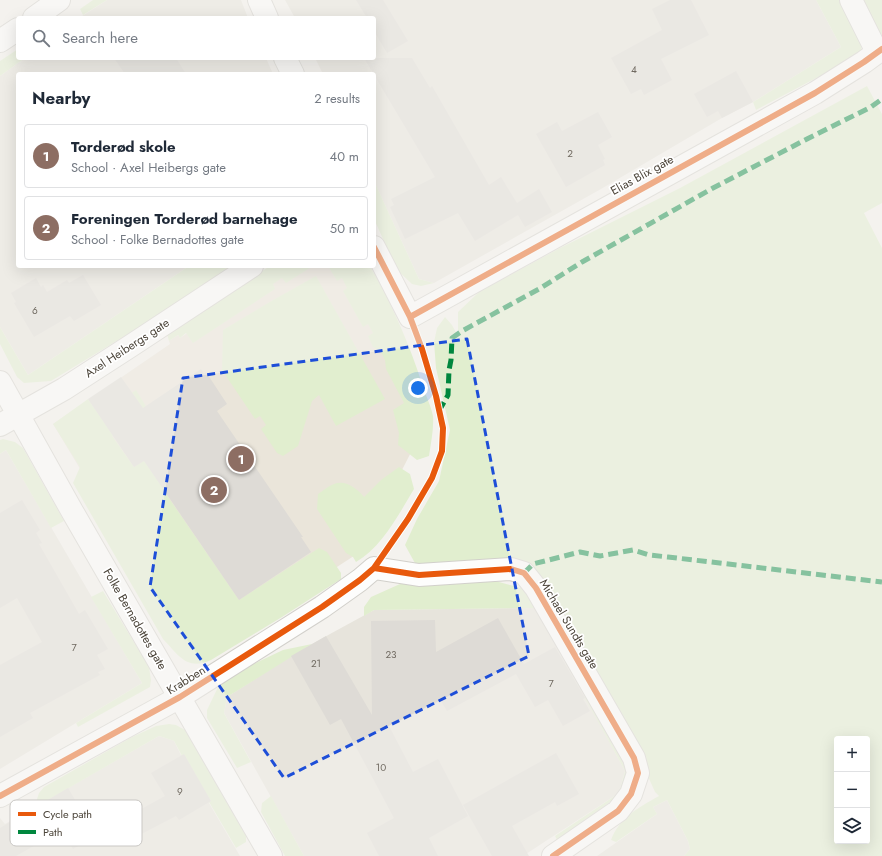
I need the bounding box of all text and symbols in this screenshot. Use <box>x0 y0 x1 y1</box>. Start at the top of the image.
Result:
search box <box>16 16 376 60</box>
icon: search <box>30 27 52 49</box>
text: Search here <box>62 27 138 49</box>
house number: 4 <box>631 62 637 77</box>
text: Nearby <box>32 86 90 110</box>
text: 2 results <box>314 89 360 108</box>
text: Torderød skole <box>71 136 176 158</box>
house number: 2 <box>567 146 573 161</box>
text: 1 <box>43 147 49 166</box>
text: 40 m <box>330 147 359 166</box>
street label: Elias Blix gate <box>607 150 677 200</box>
text: School · Axel Heibergs gate <box>71 158 226 177</box>
text: Foreningen Torderød barnehage <box>71 208 297 230</box>
text: 2 <box>42 219 50 238</box>
text: 50 m <box>330 219 359 238</box>
text: School · Folke Bernadottes gate <box>71 230 244 249</box>
house number: 6 <box>32 303 38 318</box>
street label: Axel Heibergs gate <box>81 314 173 382</box>
your location <box>408 378 428 398</box>
pin: 1 <box>228 444 254 474</box>
pin: 2 <box>201 475 227 505</box>
street label: Folke Bernadottes gate <box>99 565 171 673</box>
street label: Michael Sundts gate <box>535 576 603 672</box>
house number: 7 <box>71 640 77 655</box>
house number: 23 <box>385 647 397 662</box>
house number: 21 <box>311 656 321 671</box>
street label: Krabben <box>163 661 209 699</box>
house number: 7 <box>548 676 554 691</box>
map controls <box>834 736 870 844</box>
button: + <box>834 736 870 772</box>
house number: 10 <box>376 760 386 775</box>
button: − <box>834 772 870 808</box>
house number: 9 <box>177 784 183 799</box>
legend <box>10 800 142 846</box>
text: Cycle path <box>43 806 92 822</box>
button: layers <box>834 808 870 844</box>
text: Path <box>43 824 62 840</box>

